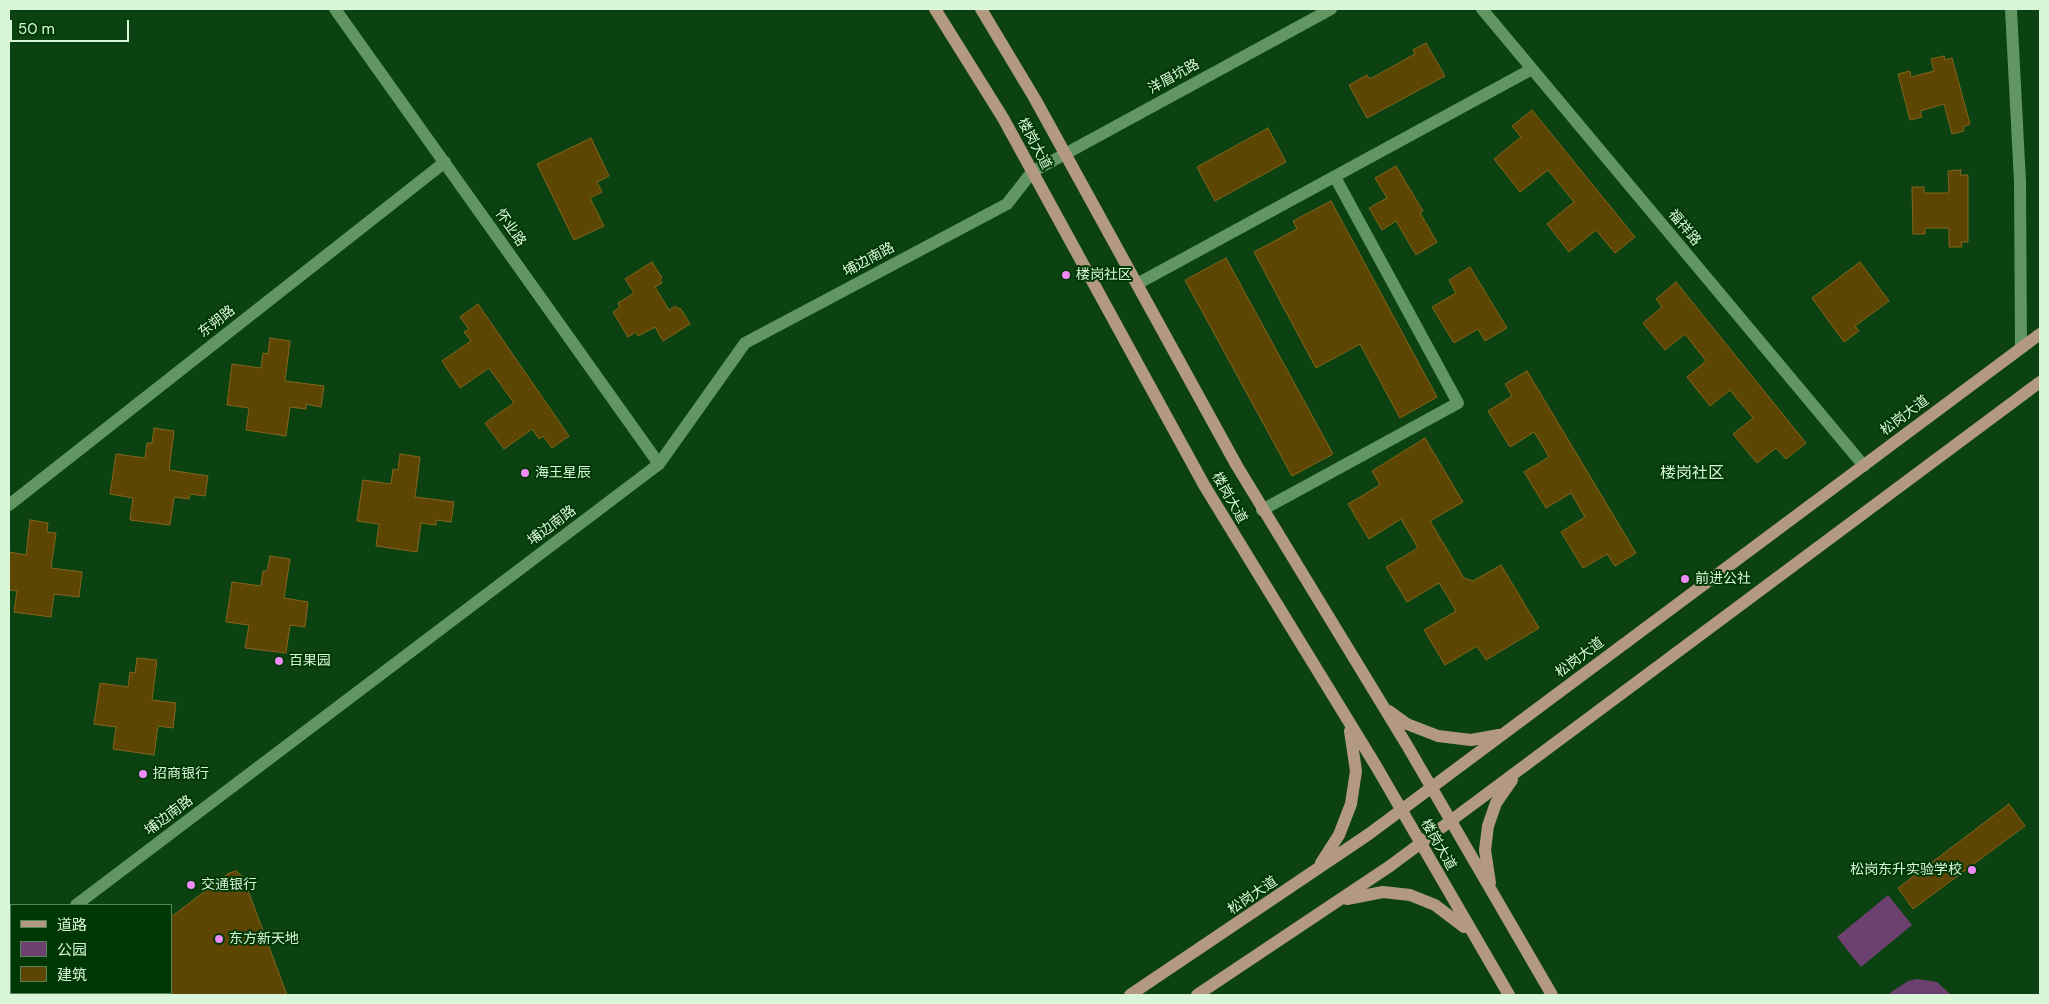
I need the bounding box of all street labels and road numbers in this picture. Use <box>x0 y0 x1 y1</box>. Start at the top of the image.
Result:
street label: 洋眉坑路 <box>1145 56 1203 98</box>
street label: 楼岗大道 <box>1013 115 1055 173</box>
street label: 怀业路 <box>491 206 529 250</box>
street label: 福祥路 <box>1664 207 1704 249</box>
street label: 埔边南路 <box>840 239 898 281</box>
street label: 东朔路 <box>195 302 239 342</box>
street label: 松岗大道 <box>1878 392 1932 440</box>
street label: 楼岗大道 <box>1208 470 1250 526</box>
street label: 埔边南路 <box>525 502 579 550</box>
street label: 松岗大道 <box>1553 634 1607 682</box>
street label: 埔边南路 <box>142 792 196 840</box>
street label: 楼岗大道 <box>1417 817 1459 873</box>
street label: 松岗大道 <box>1225 873 1281 919</box>

